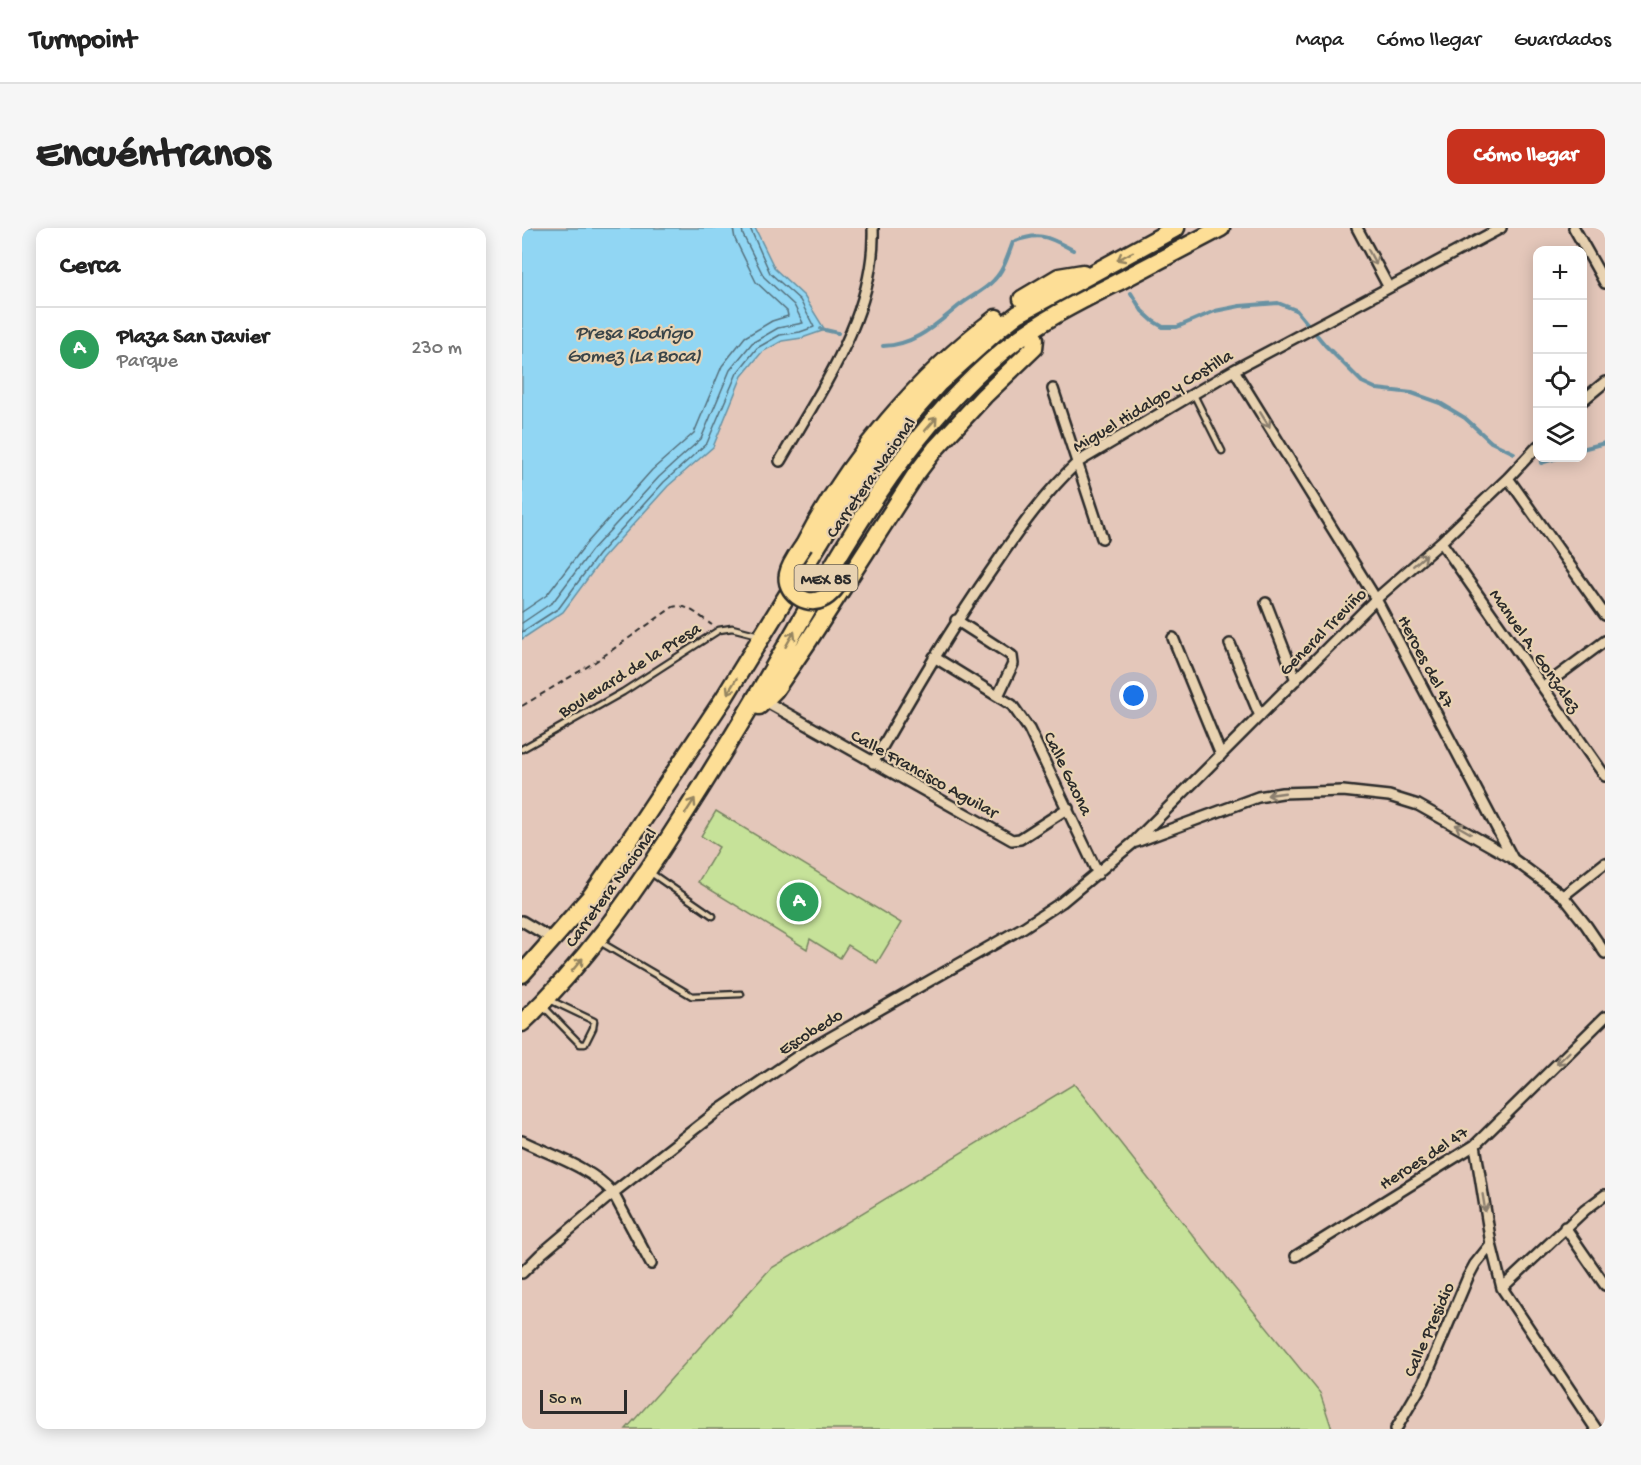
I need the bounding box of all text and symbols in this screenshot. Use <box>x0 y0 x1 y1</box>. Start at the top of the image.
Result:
text: Turnpoint <box>30 25 136 58</box>
text: Mapa <box>1295 29 1344 54</box>
text: Cómo llegar <box>1377 29 1481 54</box>
text: Guardados <box>1514 29 1611 54</box>
button: Cómo llegar <box>1447 129 1605 184</box>
text: Encuéntranos <box>36 132 270 181</box>
map controls <box>1533 246 1587 462</box>
button: + <box>1533 246 1587 300</box>
one-way arrow <box>1366 248 1378 265</box>
one-way arrow <box>1116 251 1134 262</box>
text: Cerca <box>60 252 120 283</box>
button: − <box>1533 300 1587 354</box>
water label: Presa Rodrigo Gomez (La Boca) <box>567 323 701 369</box>
text: Plaza San Javier <box>117 325 269 351</box>
text: A <box>74 338 85 361</box>
text: 230 m <box>412 338 462 361</box>
street label: Miguel Hidalgo y Costilla <box>1069 345 1238 458</box>
text: Parque <box>117 351 178 374</box>
button: locate <box>1533 354 1587 408</box>
button: layers <box>1533 408 1587 462</box>
one-way arrow <box>1259 411 1272 428</box>
street label: Carretera Nacional <box>823 414 922 543</box>
one-way arrow <box>924 417 938 432</box>
one-way arrow <box>1412 554 1428 567</box>
road number: MEX 85 <box>794 565 858 591</box>
street label: General Treviño <box>1276 585 1372 681</box>
street label: Manuel A. Gonzalez <box>1484 586 1585 718</box>
street label: Heroes del 47 <box>1392 612 1458 712</box>
street label: Boulevard de la Presa <box>554 618 706 724</box>
one-way arrow <box>784 631 796 648</box>
one-way arrow <box>725 677 737 694</box>
your location <box>1119 681 1148 710</box>
street label: Calle Francisco Aguilar <box>846 726 1003 825</box>
street label: Calle Gaona <box>1037 729 1096 820</box>
one-way arrow <box>1266 789 1286 800</box>
one-way arrow <box>683 798 696 815</box>
one-way arrow <box>1454 823 1471 835</box>
street label: Carretera Nacional <box>562 825 662 952</box>
pin: A <box>780 880 818 924</box>
one-way arrow <box>570 958 584 973</box>
street label: Escobedo <box>775 1005 847 1061</box>
one-way arrow <box>1556 1051 1571 1066</box>
street label: Heroes del 47 <box>1376 1122 1473 1196</box>
one-way arrow <box>1479 1193 1490 1212</box>
street label: Calle Presidio <box>1400 1280 1460 1380</box>
scale bar <box>540 1387 627 1414</box>
text: 50 m <box>549 1391 582 1410</box>

